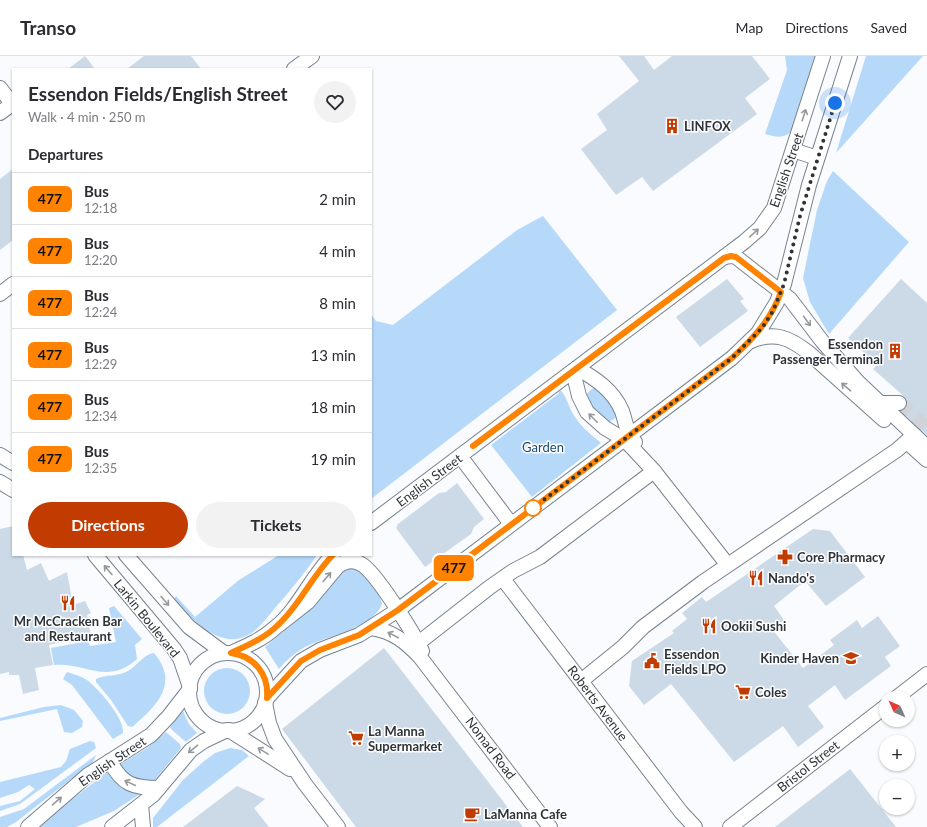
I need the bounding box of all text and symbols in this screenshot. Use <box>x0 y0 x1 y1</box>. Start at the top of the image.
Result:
text: Transo <box>20 16 76 39</box>
text: Map <box>736 19 763 36</box>
text: Directions <box>785 19 848 36</box>
text: Saved <box>870 19 907 36</box>
button: heart <box>314 81 356 123</box>
text: Essendon Fields/English Street <box>28 82 288 105</box>
your location <box>825 93 845 113</box>
text: Walk · 4 min · 250 m <box>28 109 146 125</box>
one-way arrow <box>801 109 808 122</box>
building icon: LINFOX <box>663 117 681 135</box>
place label: LINFOX <box>684 118 731 134</box>
street label: English Street <box>766 130 806 209</box>
text: Departures <box>28 145 103 163</box>
text: Bus <box>84 182 109 200</box>
text: 477 <box>38 190 62 207</box>
text: 2 min <box>319 190 356 208</box>
text: 12:18 <box>84 200 117 216</box>
one-way arrow <box>749 229 759 238</box>
text: Bus <box>84 234 109 252</box>
text: 477 <box>38 242 62 259</box>
text: 4 min <box>319 242 356 260</box>
text: 12:20 <box>84 252 117 268</box>
text: Bus <box>84 286 109 304</box>
text: 477 <box>38 294 62 311</box>
text: 8 min <box>319 294 356 312</box>
text: 12:24 <box>84 304 117 320</box>
one-way arrow <box>803 315 811 326</box>
place label: Essendon Passenger Terminal <box>772 336 883 367</box>
text: Bus <box>84 338 109 356</box>
building icon: Essendon Passenger Terminal <box>886 342 904 360</box>
text: 477 <box>38 346 62 363</box>
text: 13 min <box>310 346 356 364</box>
text: 12:29 <box>84 356 117 372</box>
one-way arrow <box>841 382 852 391</box>
text: Bus <box>84 390 109 408</box>
text: 477 <box>38 398 62 415</box>
text: 18 min <box>310 398 356 416</box>
text: 12:34 <box>84 408 117 424</box>
one-way arrow <box>588 413 598 423</box>
park label: Garden <box>522 439 564 455</box>
text: Bus <box>84 442 109 460</box>
text: 477 <box>38 450 62 467</box>
text: 19 min <box>310 450 356 468</box>
street label: English Street <box>393 450 465 510</box>
text: 12:35 <box>84 460 117 476</box>
unlabelled marker <box>524 499 542 517</box>
button: Directions <box>28 502 188 548</box>
button: Tickets <box>196 502 356 548</box>
pharmacy icon: Core Pharmacy <box>776 548 794 566</box>
place label: Core Pharmacy <box>797 549 885 565</box>
line badge: 477 <box>431 555 477 581</box>
text: 477 <box>442 559 466 576</box>
one-way arrow <box>104 566 113 576</box>
restaurant icon: Nando's <box>747 569 765 587</box>
place label: Nando's <box>768 570 815 586</box>
one-way arrow <box>322 572 331 583</box>
street label: Larkin Boulevard <box>111 576 183 660</box>
restaurant icon: Mr McCracken Bar and Restaurant <box>59 594 77 612</box>
one-way arrow <box>160 595 169 606</box>
place label: Mr McCracken Bar and Restaurant <box>14 613 122 644</box>
restaurant icon: Ookii Sushi <box>700 617 718 635</box>
place label: Ookii Sushi <box>721 618 786 634</box>
one-way arrow <box>387 630 399 638</box>
place label: Essendon Fields LPO <box>664 646 727 677</box>
school or university icon: Kinder Haven <box>842 649 860 667</box>
place label: Kinder Haven <box>760 650 839 666</box>
public building icon: Essendon Fields LPO <box>643 652 661 670</box>
street label: Roberts Avenue <box>564 662 632 744</box>
supermarket icon: Coles <box>734 683 752 701</box>
place label: Coles <box>755 684 787 700</box>
north arrow <box>879 691 915 727</box>
map controls <box>879 691 915 815</box>
street label: Nomad Road <box>462 714 520 782</box>
place label: La Manna Supermarket <box>368 723 442 754</box>
supermarket icon: La Manna Supermarket <box>347 729 365 747</box>
street label: English Street <box>75 732 149 789</box>
button: + <box>879 735 915 771</box>
street label: Bristol Street <box>774 737 842 795</box>
one-way arrow <box>188 744 198 753</box>
one-way arrow <box>258 746 269 755</box>
one-way arrow <box>124 779 136 787</box>
button: − <box>879 779 915 815</box>
one-way arrow <box>51 796 62 805</box>
cafe icon: LaManna Cafe <box>463 805 481 823</box>
place label: LaManna Cafe <box>484 806 567 822</box>

